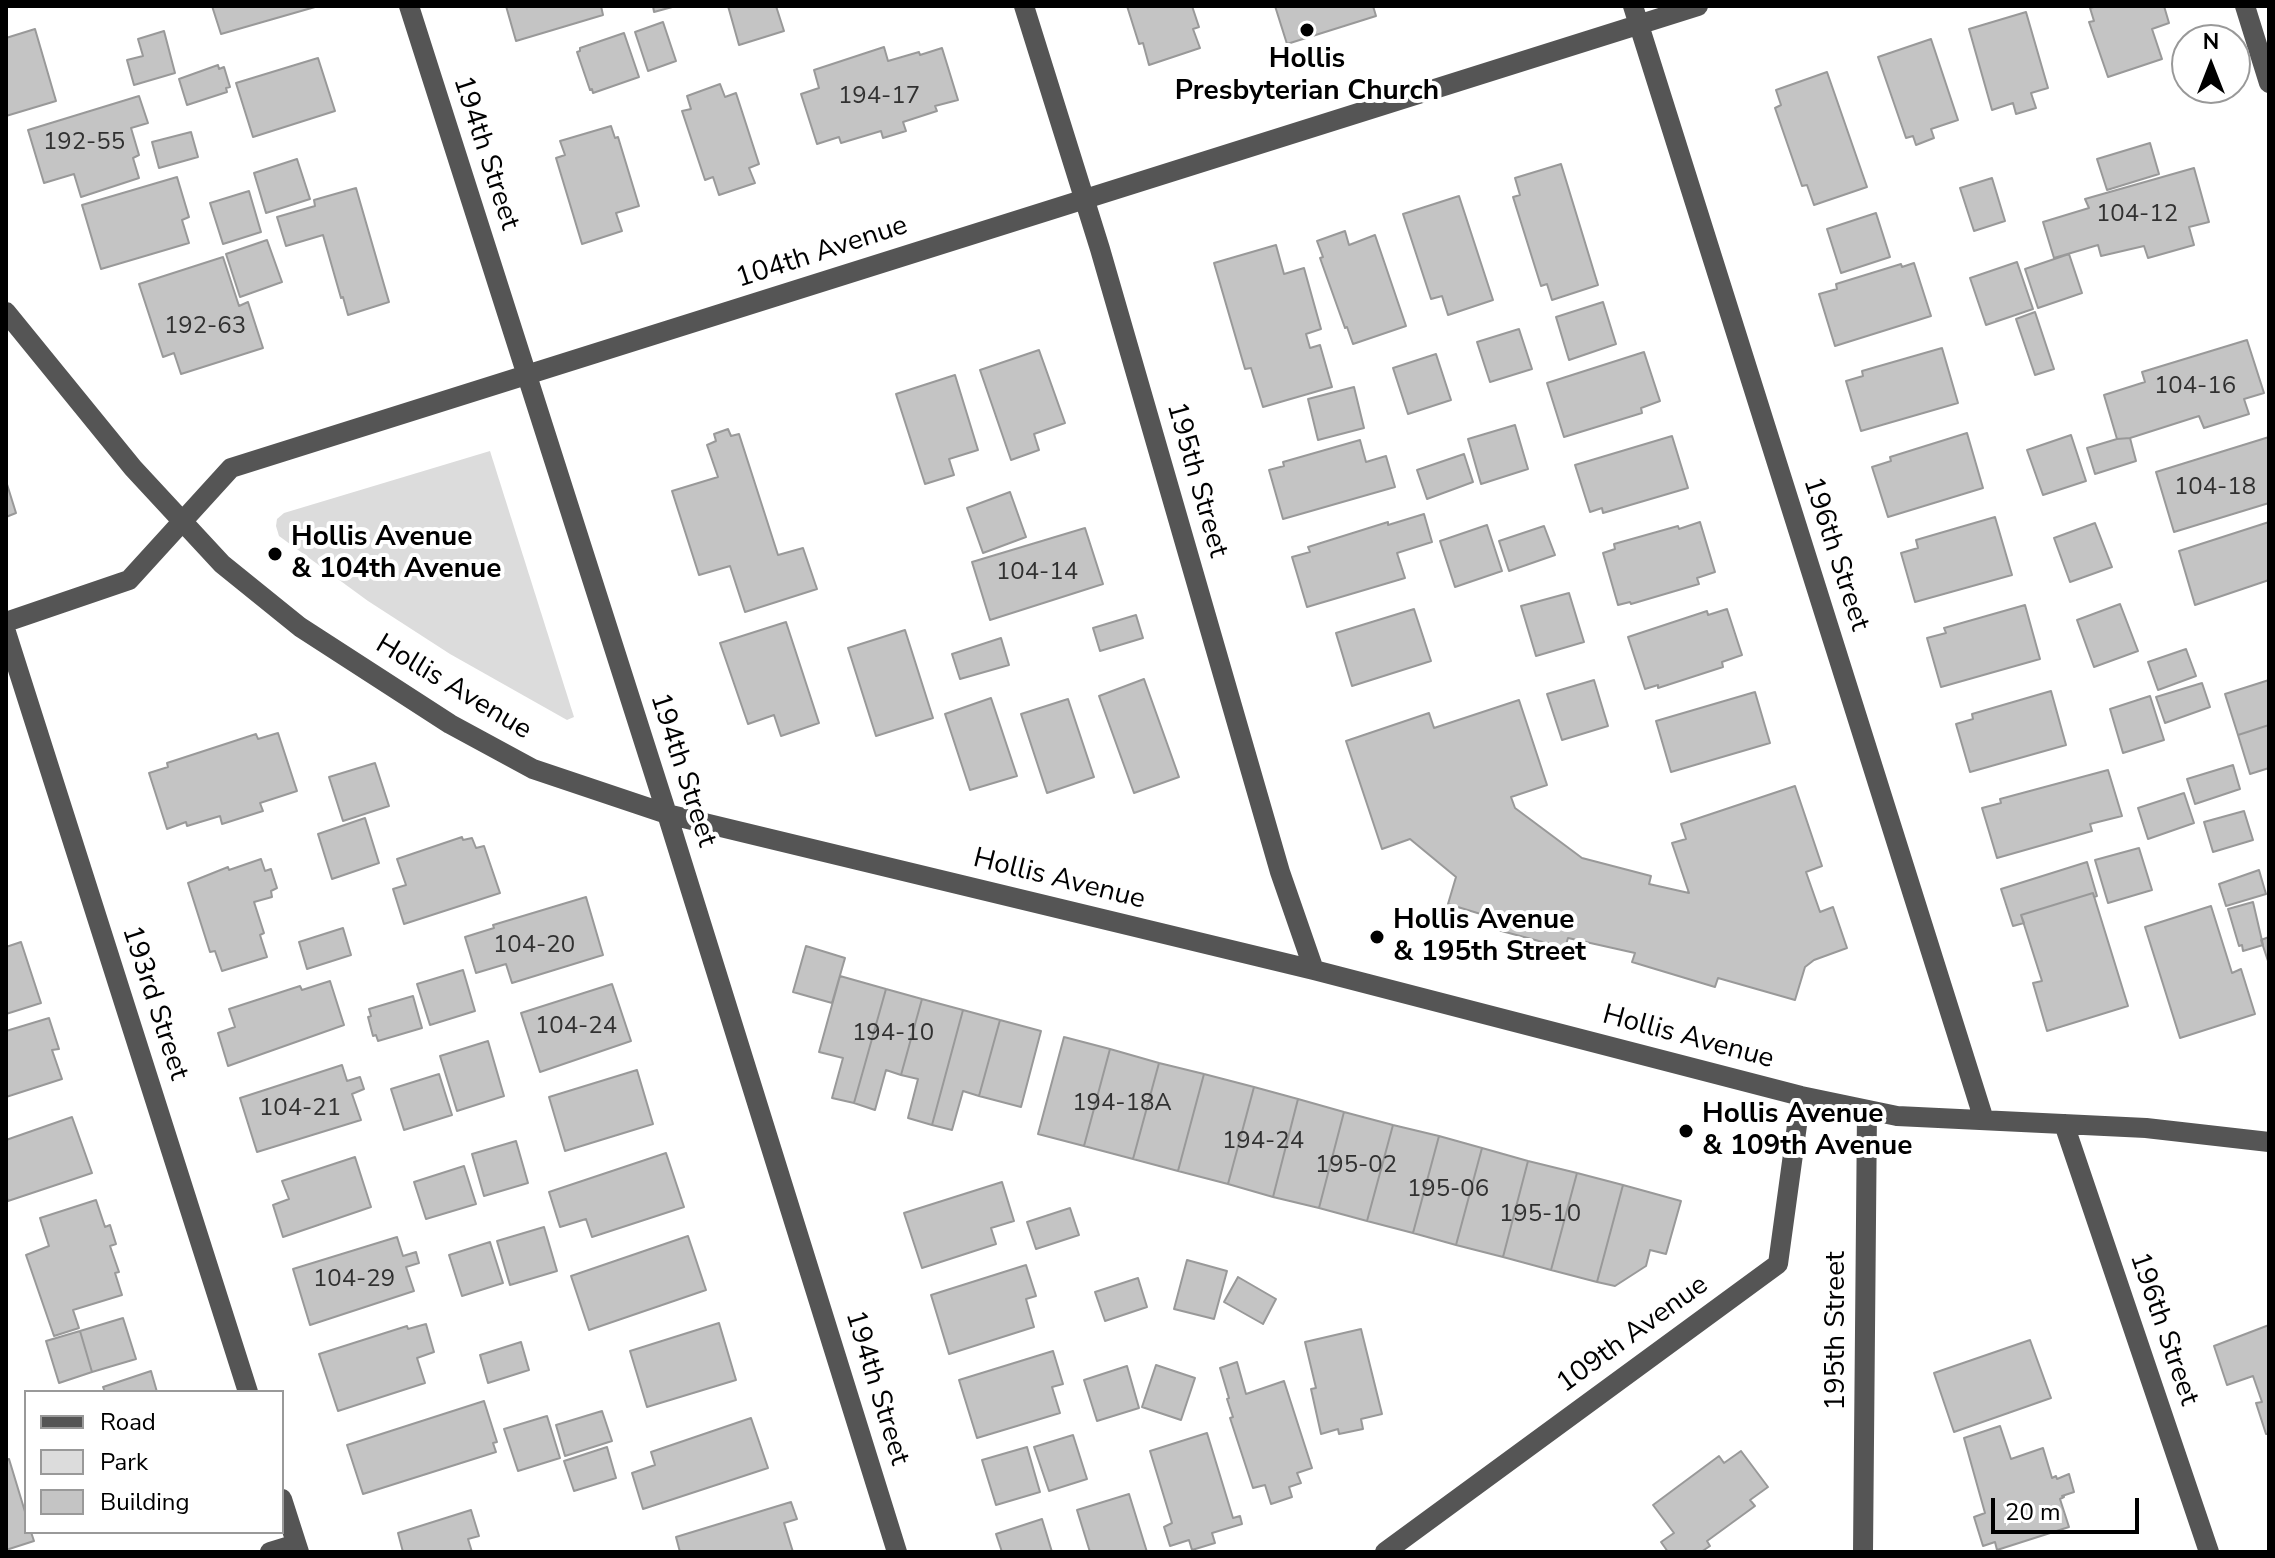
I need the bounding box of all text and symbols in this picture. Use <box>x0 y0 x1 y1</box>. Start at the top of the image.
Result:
marker: Hollis Presbyterian Church <box>1298 21 1316 39</box>
north arrow <box>2171 24 2251 104</box>
text: N <box>2203 27 2219 57</box>
place label: Hollis Presbyterian Church <box>1175 43 1439 109</box>
street label: 194th Street <box>444 72 526 234</box>
house number: 194-17 <box>838 83 920 111</box>
house number: 192-55 <box>43 129 125 157</box>
house number: 104-12 <box>2096 201 2178 229</box>
street label: 104th Avenue <box>732 209 912 297</box>
house number: 192-63 <box>164 313 246 341</box>
house number: 104-16 <box>2154 373 2236 401</box>
street label: 195th Street <box>1158 399 1234 561</box>
street label: 196th Street <box>1794 473 1876 635</box>
house number: 104-18 <box>2174 474 2256 502</box>
place label: Hollis Avenue & 104th Avenue <box>291 521 501 587</box>
marker: Hollis Avenue & 104th Avenue <box>266 545 284 563</box>
house number: 104-14 <box>996 559 1078 587</box>
street label: Hollis Avenue <box>369 628 537 748</box>
street label: 194th Street <box>641 689 723 851</box>
street label: Hollis Avenue <box>970 842 1148 918</box>
place label: Hollis Avenue & 195th Street <box>1393 904 1586 970</box>
street label: 193rd Street <box>113 922 195 1084</box>
marker: Hollis Avenue & 195th Street <box>1368 928 1386 946</box>
house number: 104-20 <box>493 932 575 960</box>
street label: Hollis Avenue <box>1599 999 1777 1077</box>
house number: 104-24 <box>535 1013 617 1041</box>
house number: 194-10 <box>852 1020 934 1048</box>
house number: 194-18A <box>1072 1090 1172 1118</box>
house number: 104-21 <box>259 1095 341 1123</box>
place label: Hollis Avenue & 109th Avenue <box>1702 1098 1912 1164</box>
marker: Hollis Avenue & 109th Avenue <box>1677 1122 1695 1140</box>
house number: 194-24 <box>1222 1128 1304 1156</box>
house number: 195-02 <box>1315 1152 1397 1180</box>
house number: 195-06 <box>1407 1176 1489 1204</box>
house number: 195-10 <box>1499 1201 1581 1229</box>
street label: 196th Street <box>2121 1248 2205 1410</box>
street label: 195th Street <box>1820 1251 1854 1411</box>
house number: 104-29 <box>313 1266 395 1294</box>
street label: 109th Avenue <box>1551 1269 1715 1401</box>
street label: 194th Street <box>837 1307 915 1469</box>
legend <box>24 1390 284 1534</box>
text: Road <box>100 1406 156 1438</box>
text: Park <box>100 1446 148 1478</box>
scale bar <box>1995 1482 2143 1532</box>
text: Building <box>100 1486 190 1518</box>
text: 20 m <box>2005 1496 2061 1528</box>

